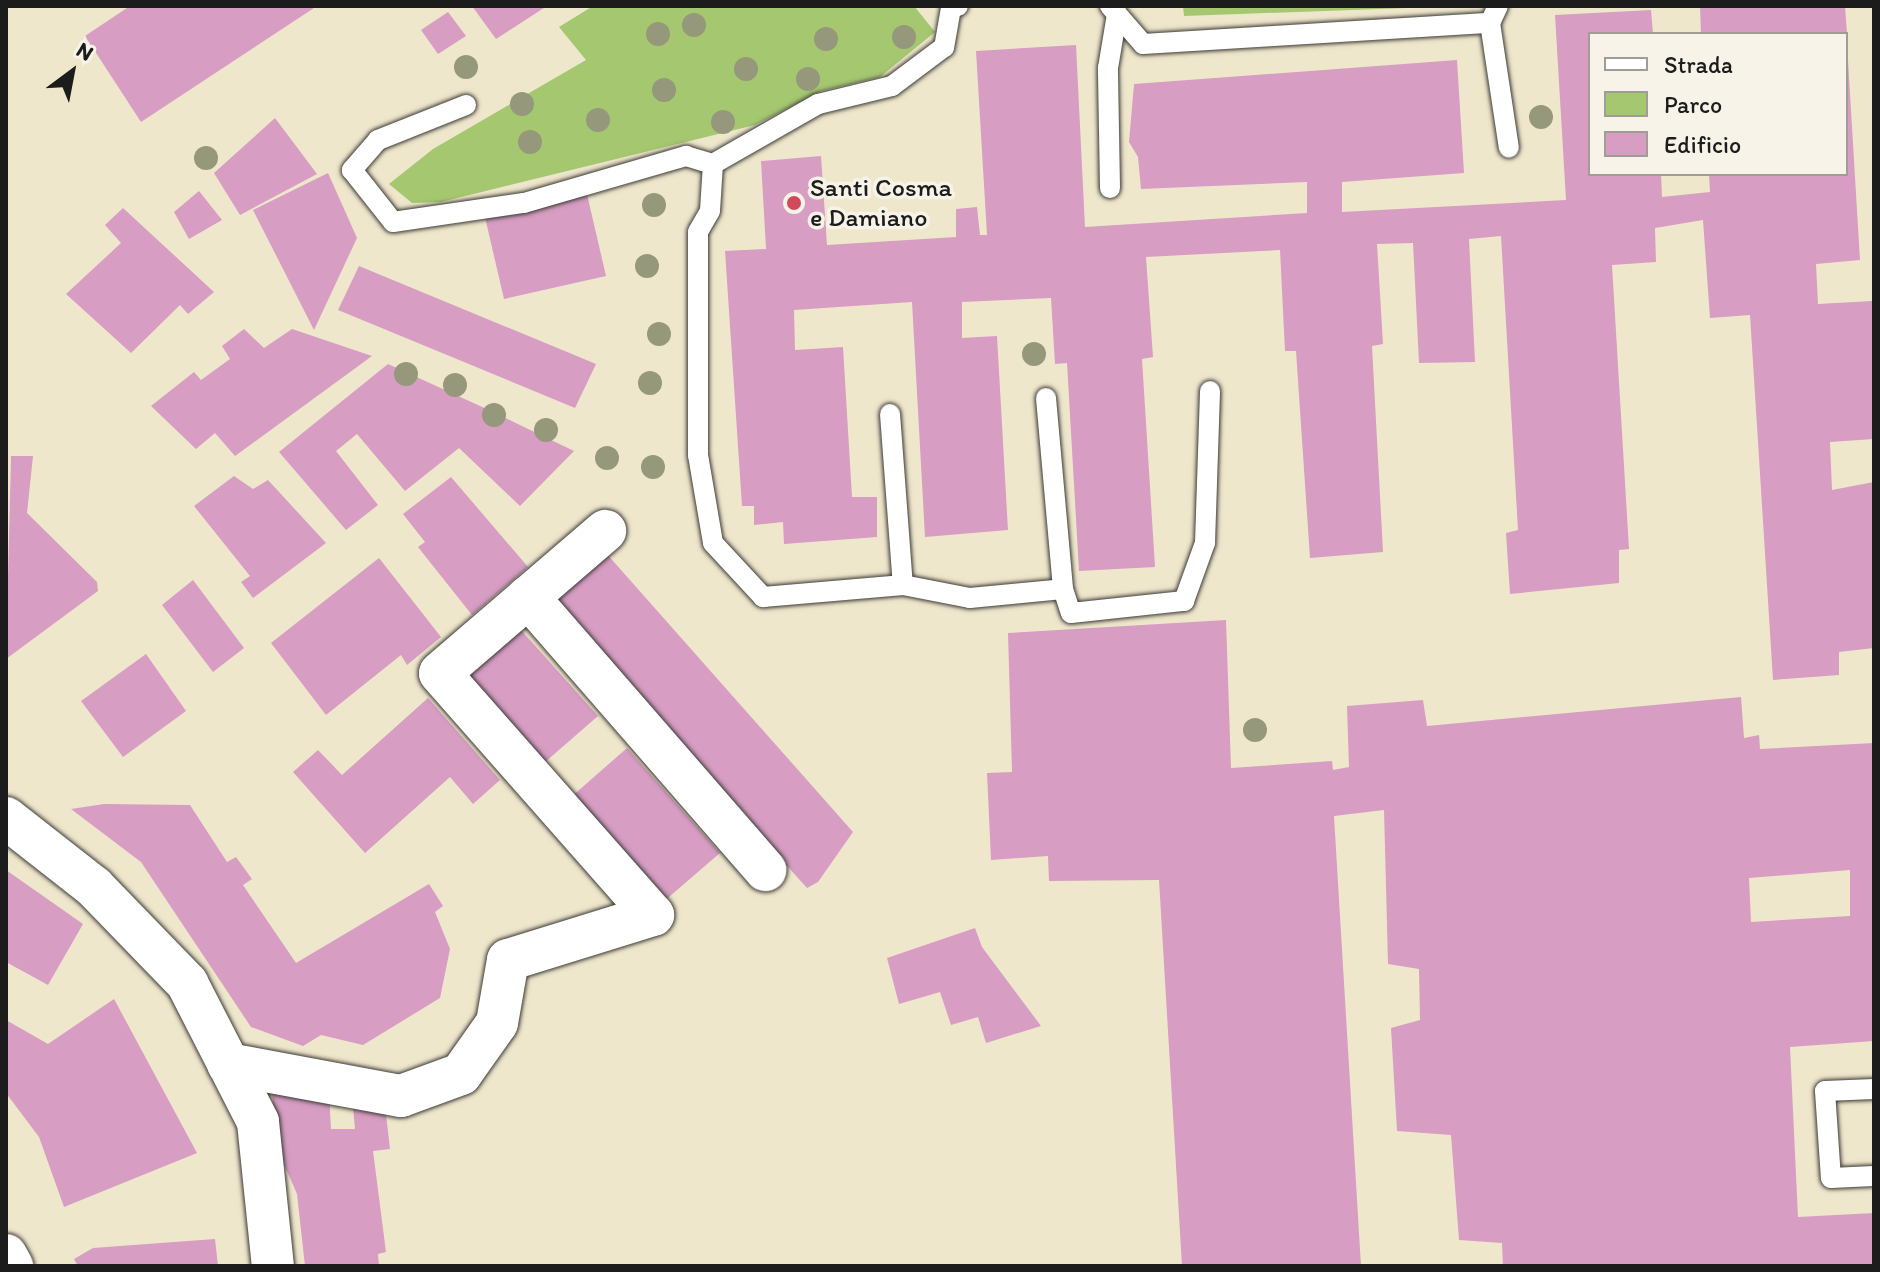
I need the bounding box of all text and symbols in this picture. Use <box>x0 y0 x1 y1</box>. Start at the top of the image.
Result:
north arrow <box>32 32 112 112</box>
legend <box>1588 32 1848 176</box>
text: N <box>72 36 98 67</box>
text: Strada <box>1664 50 1733 79</box>
text: Parco <box>1664 90 1722 119</box>
text: Edificio <box>1664 130 1741 159</box>
place label: Santi Cosma e Damiano <box>810 172 950 234</box>
marker: Santi Cosma e Damiano <box>785 194 803 212</box>

